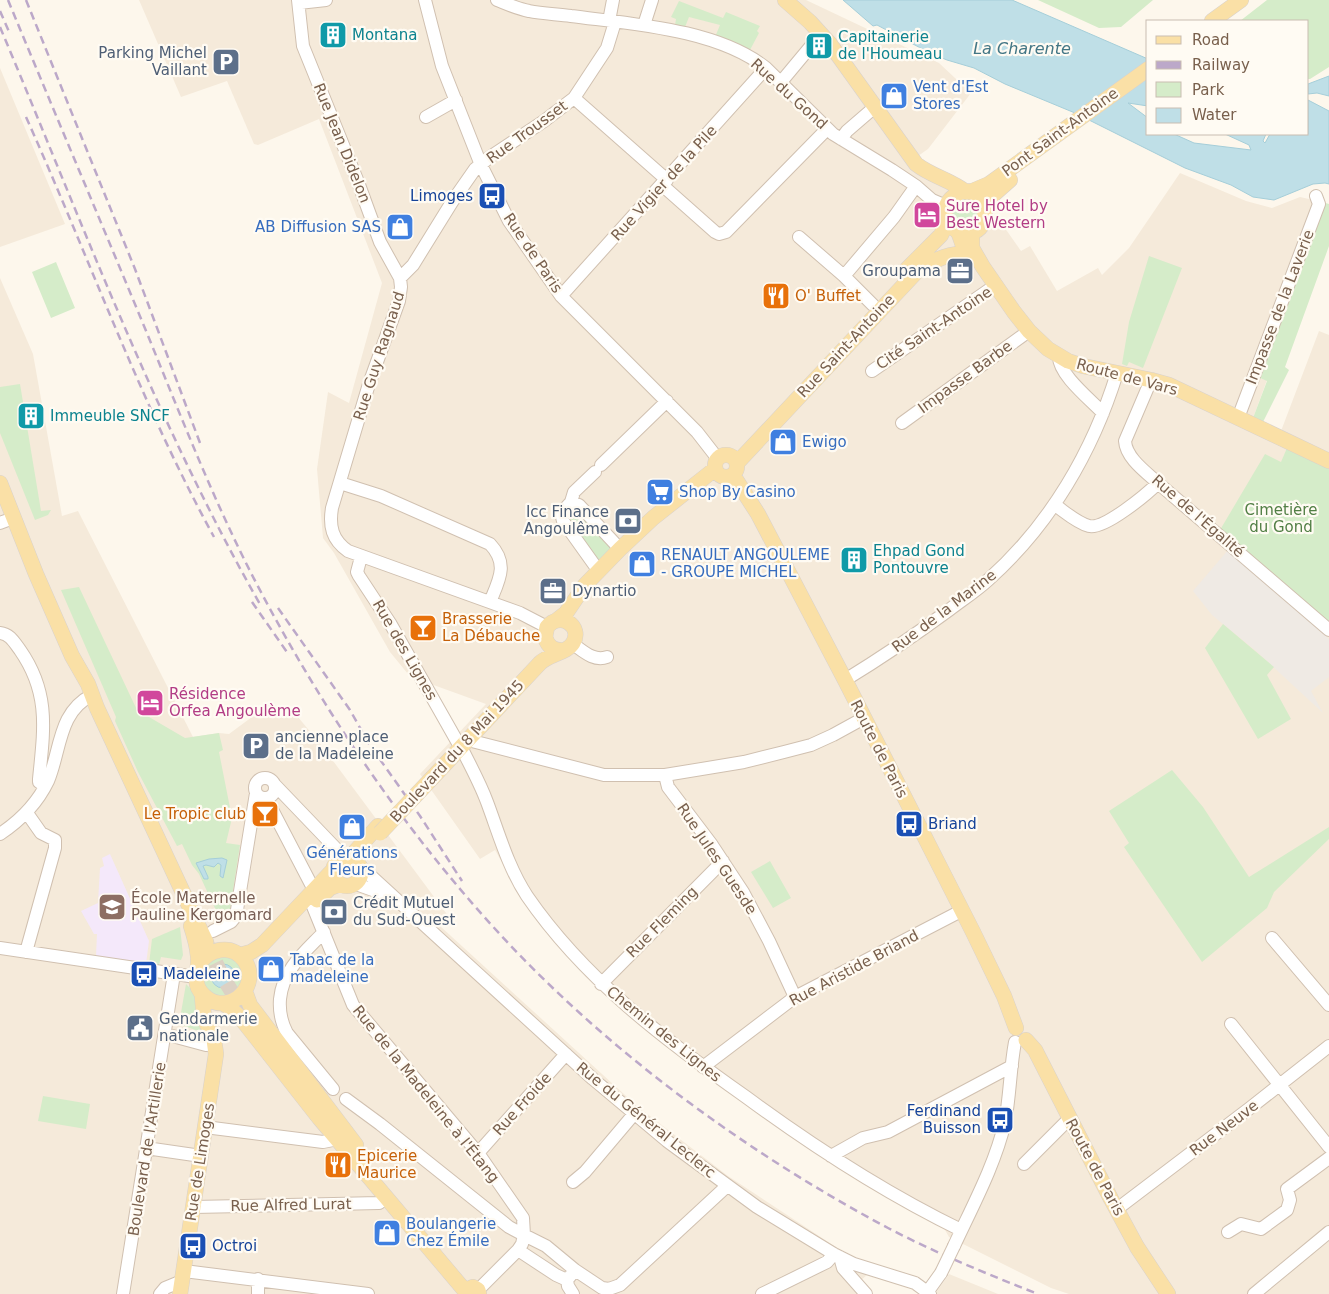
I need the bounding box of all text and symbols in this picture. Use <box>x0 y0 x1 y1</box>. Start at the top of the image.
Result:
building icon: Montana <box>318 20 348 50</box>
legend <box>1146 20 1309 135</box>
place label: Montana <box>352 26 417 44</box>
place label: Capitainerie de l'Houmeau <box>838 28 942 63</box>
building icon: Capitainerie de l'Houmeau <box>804 31 834 61</box>
text: Road <box>1192 31 1230 49</box>
water label: La Charente <box>973 39 1071 58</box>
place label: Parking Michel Vaillant <box>98 44 207 79</box>
parking icon: Parking Michel Vaillant <box>211 47 241 77</box>
street label: Rue du Gond <box>747 55 831 133</box>
text: Railway <box>1192 56 1250 74</box>
place label: Vent d'Est Stores <box>913 78 988 113</box>
street label: Rue Jean Didelon <box>310 80 374 206</box>
shop icon: Vent d'Est Stores <box>879 81 909 111</box>
text: Park <box>1192 81 1225 99</box>
street label: Pont Saint-Antoine <box>999 84 1121 180</box>
street label: Rue Trousset <box>483 97 571 167</box>
text: Water <box>1192 106 1237 124</box>
street label: Rue Vigier de la Pile <box>607 122 721 244</box>
bus stop icon: Limoges <box>477 181 507 211</box>
place label: Limoges <box>410 187 473 205</box>
place label: Sure Hotel by Best Western <box>946 197 1048 232</box>
hotel icon: Sure Hotel by Best Western <box>912 200 942 230</box>
street label: Rue de Paris <box>500 210 566 297</box>
shop icon: AB Diffusion SAS <box>385 212 415 242</box>
place label: AB Diffusion SAS <box>255 218 381 236</box>
street label: Impasse de la Laverie <box>1242 227 1318 387</box>
office icon: Groupama <box>945 256 975 286</box>
place label: Groupama <box>862 262 941 280</box>
restaurant icon: O' Buffet <box>761 281 791 311</box>
street label: Cité Saint-Antoine <box>873 283 995 373</box>
place label: O' Buffet <box>795 287 861 305</box>
street label: Rue Guy Ragnaud <box>350 289 408 423</box>
street label: Rue Saint-Antoine <box>794 291 898 401</box>
street label: Impasse Barbe <box>914 337 1016 417</box>
street label: Route de Vars <box>1074 355 1180 399</box>
building icon: Immeuble SNCF <box>16 401 46 431</box>
place label: Immeuble SNCF <box>50 407 170 425</box>
shop icon: Ewigo <box>768 427 798 457</box>
place label: Ewigo <box>802 433 847 451</box>
street label: Rue de l'Égalité <box>1148 470 1249 561</box>
supermarket icon: Shop By Casino <box>645 477 675 507</box>
place label: Shop By Casino <box>679 483 796 501</box>
park label: Cimetière du Gond <box>1245 501 1317 536</box>
place label: Icc Finance Angoulême <box>524 503 609 538</box>
bank icon: Icc Finance Angoulême <box>613 506 643 536</box>
place label: Ehpad Gond Pontouvre <box>873 542 965 577</box>
building icon: Ehpad Gond Pontouvre <box>839 545 869 575</box>
place label: RENAULT ANGOULEME - GROUPE MICHEL <box>661 546 830 581</box>
shop icon: RENAULT ANGOULEME - GROUPE MICHEL <box>627 549 657 579</box>
street label: Rue de la Marine <box>888 566 1000 656</box>
office icon: Dynartio <box>538 576 568 606</box>
place label: Dynartio <box>572 582 637 600</box>
street label: Rue des Lignes <box>369 596 441 704</box>
place label: Brasserie La Débauche <box>442 610 540 645</box>
bar icon: Brasserie La Débauche <box>408 613 438 643</box>
street label: Boulevard du 8 Mai 1945 <box>386 676 528 826</box>
place label: Résidence Orfea Angoulème <box>169 685 301 720</box>
hotel icon: Résidence Orfea Angoulème <box>135 688 165 718</box>
street label: Route de Paris <box>847 697 912 801</box>
place label: ancienne place de la Madeleine <box>275 728 394 763</box>
parking icon: ancienne place de la Madeleine <box>241 731 271 761</box>
bar icon: Le Tropic club <box>250 799 280 829</box>
street label: Rue Jules Guesde <box>673 800 761 918</box>
place label: Le Tropic club <box>144 805 246 823</box>
bus stop icon: Briand <box>894 809 924 839</box>
shop icon: Générations Fleurs <box>337 812 367 842</box>
place label: Briand <box>928 815 977 833</box>
place label: Générations Fleurs <box>306 844 398 879</box>
street label: Rue Fleming <box>623 883 701 961</box>
place label: École Maternelle Pauline Kergomard <box>131 888 272 924</box>
school or university icon: École Maternelle Pauline Kergomard <box>97 892 127 922</box>
place label: Crédit Mutuel du Sud-Ouest <box>353 894 456 929</box>
bank icon: Crédit Mutuel du Sud-Ouest <box>319 897 349 927</box>
street label: Rue Aristide Briand <box>786 926 922 1010</box>
place label: Tabac de la madeleine <box>289 951 374 986</box>
shop icon: Tabac de la madeleine <box>256 954 286 984</box>
bus stop icon: Madeleine <box>129 959 159 989</box>
place label: Madeleine <box>163 965 240 983</box>
street label: Chemin des Lignes <box>603 982 725 1086</box>
street label: Rue de la Madeleine à l'Étang <box>349 1001 504 1186</box>
place label: Gendarmerie nationale <box>159 1010 257 1045</box>
public building icon: Gendarmerie nationale <box>125 1013 155 1043</box>
street label: Rue du Général Leclerc <box>573 1058 719 1182</box>
street label: Boulevard de l'Artillerie <box>124 1061 170 1237</box>
street label: Rue Froide <box>489 1069 555 1139</box>
street label: Rue Neuve <box>1186 1096 1262 1160</box>
street label: Rue de Limoges <box>182 1101 218 1222</box>
place label: Ferdinand Buisson <box>907 1102 981 1137</box>
bus stop icon: Ferdinand Buisson <box>985 1105 1015 1135</box>
street label: Route de Paris <box>1062 1115 1128 1219</box>
place label: Epicerie Maurice <box>357 1147 417 1182</box>
restaurant icon: Epicerie Maurice <box>323 1150 353 1180</box>
street label: Rue Alfred Lurat <box>230 1195 352 1215</box>
place label: Boulangerie Chez Émile <box>406 1215 496 1250</box>
shop icon: Boulangerie Chez Émile <box>372 1218 402 1248</box>
bus stop icon: Octroi <box>178 1231 208 1261</box>
place label: Octroi <box>212 1237 257 1255</box>

